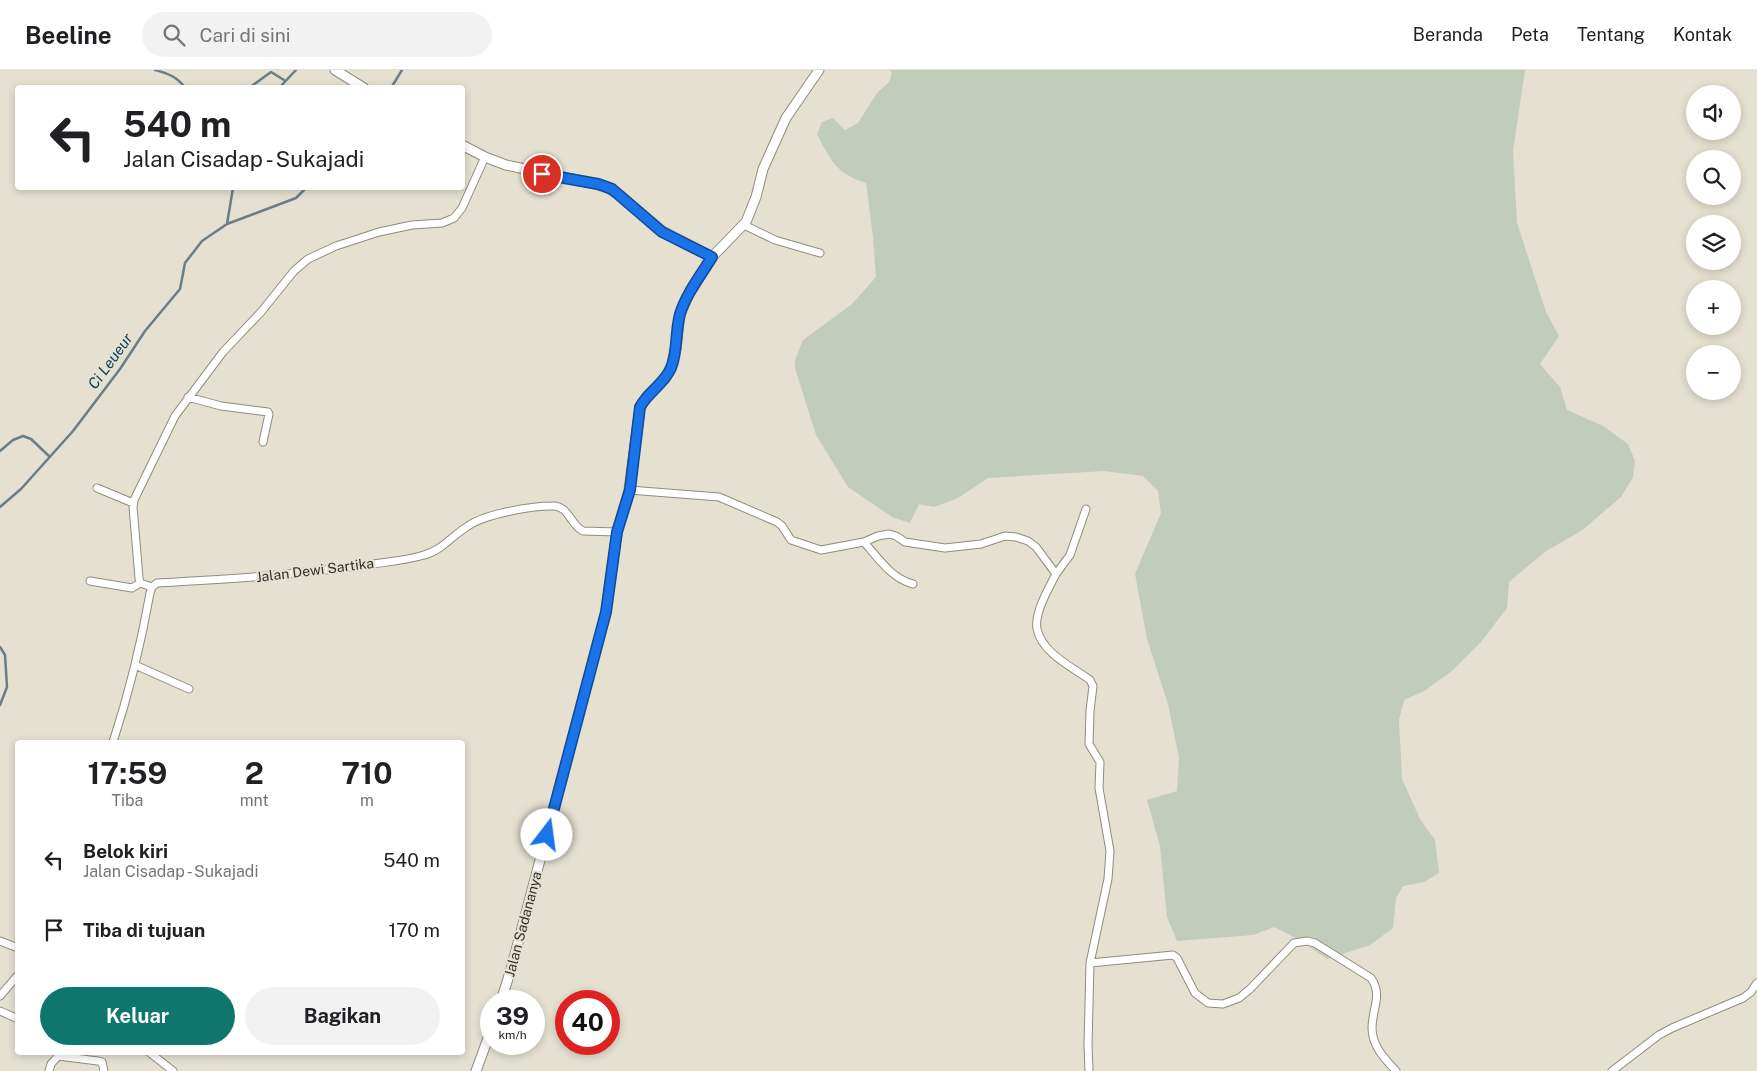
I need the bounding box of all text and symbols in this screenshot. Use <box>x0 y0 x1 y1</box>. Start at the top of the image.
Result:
search box <box>142 12 492 57</box>
text: Beeline <box>25 21 112 49</box>
icon: search <box>160 21 188 49</box>
text: Cari di sini <box>200 24 290 46</box>
text: Beranda <box>1413 24 1483 45</box>
text: Peta <box>1511 24 1549 45</box>
text: Tentang <box>1577 24 1645 45</box>
text: Kontak <box>1673 24 1732 45</box>
map controls <box>1686 85 1741 400</box>
button: sound <box>1686 85 1741 140</box>
text: 540 m <box>123 104 231 145</box>
icon: left <box>40 105 105 170</box>
text: Jalan Cisadap - Sukajadi <box>123 146 364 172</box>
button: search <box>1686 150 1741 205</box>
pin <box>521 153 563 195</box>
icon: arrive <box>528 160 556 188</box>
button: layers <box>1686 215 1741 270</box>
button: + <box>1686 280 1741 335</box>
water label: Ci Leueur <box>84 330 136 392</box>
button: − <box>1686 345 1741 400</box>
street label: Jalan Dewi Sartika <box>255 555 375 585</box>
text: 17:59 <box>88 755 167 791</box>
text: 2 <box>245 755 264 791</box>
text: 710 <box>341 755 392 791</box>
text: Tiba <box>111 791 143 810</box>
text: mnt <box>240 791 269 810</box>
text: m <box>360 791 374 810</box>
position arrow <box>520 808 572 860</box>
text: Belok kiri <box>83 840 168 862</box>
icon: left <box>40 846 68 874</box>
text: 540 m <box>383 849 440 871</box>
text: Jalan Cisadap - Sukajadi <box>83 862 258 881</box>
street label: Jalan Sadananya <box>501 870 545 978</box>
icon: arrive <box>40 916 68 944</box>
text: Tiba di tujuan <box>83 919 205 941</box>
text: 170 m <box>389 919 440 941</box>
button: Keluar <box>40 987 235 1045</box>
button: Bagikan <box>245 987 440 1045</box>
speed limit sign: 40 <box>555 990 620 1055</box>
text: 39 <box>496 1001 529 1031</box>
text: km/h <box>498 1028 527 1042</box>

